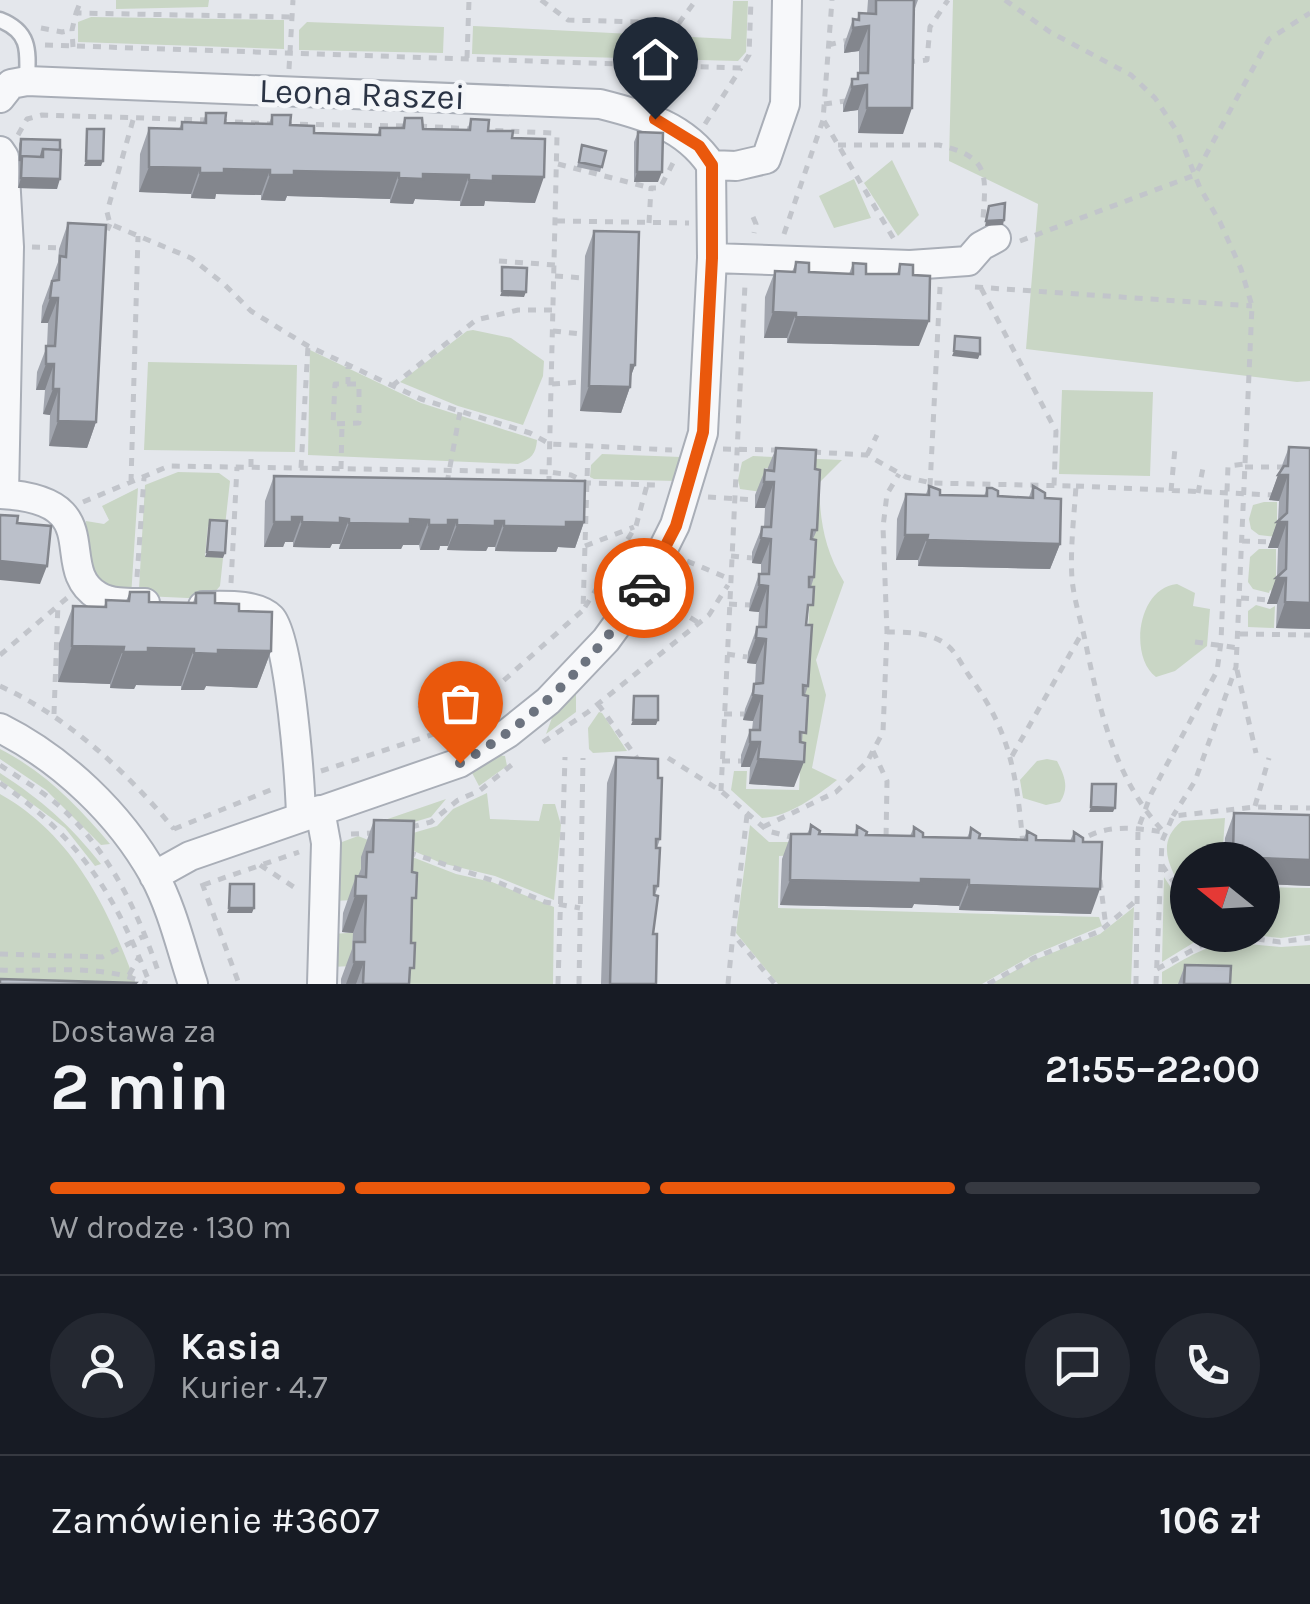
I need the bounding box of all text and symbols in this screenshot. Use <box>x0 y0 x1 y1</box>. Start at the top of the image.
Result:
pin <box>613 17 698 120</box>
icon: home <box>628 32 683 87</box>
street label: Leona Raszei <box>258 70 466 118</box>
courier <box>594 538 694 638</box>
icon: car <box>617 561 672 616</box>
pin <box>418 661 503 764</box>
icon: bag <box>433 676 488 731</box>
north arrow <box>1170 842 1280 952</box>
map controls <box>1170 842 1280 952</box>
text: Dostawa za <box>50 1013 216 1050</box>
text: 21:55–22:00 <box>1045 1047 1260 1092</box>
text: 2 min <box>50 1049 229 1125</box>
text: W drodze · 130 m <box>50 1209 292 1246</box>
button: person <box>50 1313 155 1418</box>
button: chat <box>1025 1313 1130 1418</box>
button: phone <box>1155 1313 1260 1418</box>
text: Kasia <box>180 1324 282 1369</box>
text: Kurier · 4.7 <box>180 1369 327 1406</box>
text: Zamówienie #3607 <box>50 1498 379 1543</box>
text: 106 zł <box>1159 1498 1260 1543</box>

